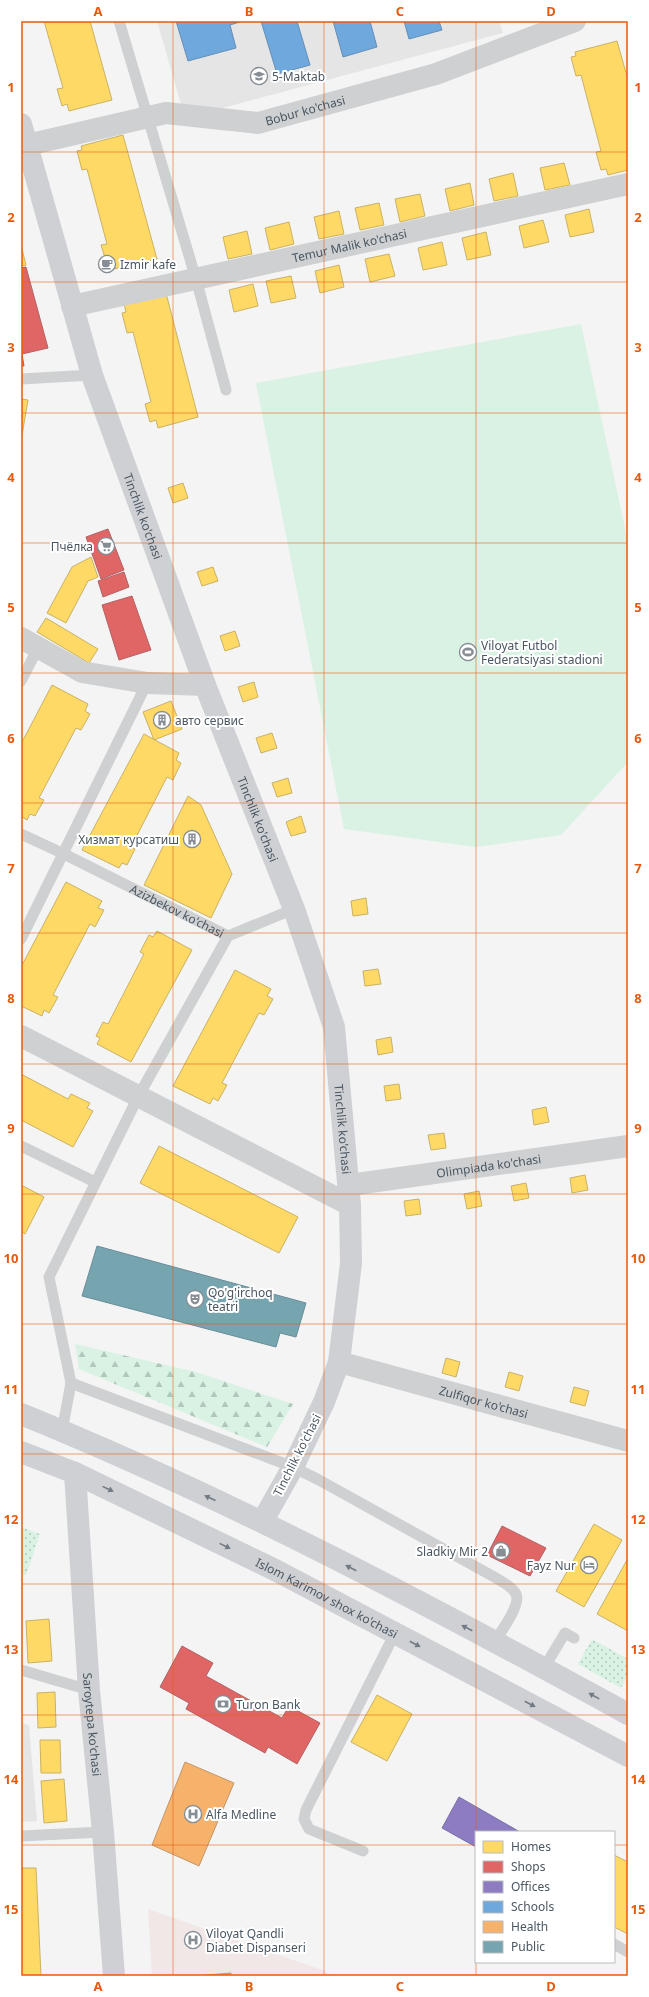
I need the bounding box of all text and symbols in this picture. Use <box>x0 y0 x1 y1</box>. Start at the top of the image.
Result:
text: A <box>94 2 103 20</box>
text: B <box>245 2 253 20</box>
text: C <box>396 2 404 20</box>
text: D <box>546 2 556 20</box>
school or university icon: 5-Maktab <box>249 66 269 86</box>
place label: 5-Maktab <box>272 68 325 85</box>
text: 1 <box>7 78 15 96</box>
text: 1 <box>634 78 642 96</box>
street label: Bobur ko'chasi <box>263 91 347 129</box>
text: 2 <box>7 208 15 226</box>
text: 2 <box>634 208 642 226</box>
street label: Temur Malik ko'chasi <box>290 224 408 266</box>
cafe icon: Izmir kafe <box>97 254 117 274</box>
place label: Izmir kafe <box>120 256 176 273</box>
text: 3 <box>7 338 15 356</box>
text: 3 <box>634 338 642 356</box>
text: 4 <box>7 468 15 486</box>
text: 4 <box>634 468 642 486</box>
street label: Tinchlik ko'chasi <box>120 471 167 561</box>
supermarket icon: Пчёлка <box>96 536 116 556</box>
place label: Пчёлка <box>51 538 93 555</box>
text: 5 <box>7 598 15 616</box>
text: 5 <box>634 598 642 616</box>
place label: Viloyat Futbol Federatsiyasi stadioni <box>481 637 603 668</box>
sports icon: Viloyat Futbol Federatsiyasi stadioni <box>458 642 478 662</box>
building icon: авто сервис <box>152 710 172 730</box>
place label: авто сервис <box>175 712 244 729</box>
text: 6 <box>7 729 15 747</box>
text: 6 <box>634 729 642 747</box>
street label: Tinchlik ko'chasi <box>234 774 283 864</box>
building icon: Хизмат курсатиш <box>182 829 202 849</box>
place label: Хизмат курсатиш <box>78 831 179 848</box>
text: 7 <box>7 859 15 877</box>
text: 7 <box>634 859 642 877</box>
street label: Azizbekov ko'chasi <box>127 880 227 941</box>
text: 8 <box>7 989 15 1007</box>
text: 8 <box>634 989 642 1007</box>
street label: Tinchlik ko'chasi <box>331 1083 356 1175</box>
text: 9 <box>7 1119 15 1137</box>
text: 9 <box>634 1119 642 1137</box>
street label: Olimpiada ko'chasi <box>435 1150 542 1181</box>
text: 10 <box>4 1249 18 1267</box>
text: 10 <box>631 1249 645 1267</box>
place label: Qo'g'irchoq teatri <box>208 1284 273 1315</box>
theatre icon: Qo'g'irchoq teatri <box>185 1289 205 1309</box>
text: 11 <box>4 1380 18 1398</box>
text: 11 <box>631 1380 645 1398</box>
street label: Zulfiqor ko'chasi <box>437 1381 530 1422</box>
street label: Tinchlik ko'chasi <box>269 1411 325 1499</box>
one-way arrow <box>103 1486 114 1492</box>
one-way arrow <box>204 1495 215 1501</box>
text: 12 <box>4 1510 18 1528</box>
text: 12 <box>631 1510 645 1528</box>
shop icon: Sladkiy Mir 2 <box>491 1541 511 1561</box>
one-way arrow <box>220 1543 231 1549</box>
place label: Sladkiy Mir 2 <box>417 1543 488 1560</box>
street label: Islom Karimov shox ko'chasi <box>253 1553 401 1642</box>
hotel icon: Fayz Nur <box>579 1555 599 1575</box>
place label: Fayz Nur <box>527 1557 576 1574</box>
one-way arrow <box>345 1565 357 1571</box>
one-way arrow <box>461 1625 472 1631</box>
text: 13 <box>4 1640 18 1658</box>
one-way arrow <box>410 1640 421 1647</box>
text: 13 <box>631 1640 645 1658</box>
street label: Saroytepa ko'chasi <box>79 1672 106 1777</box>
one-way arrow <box>588 1692 600 1699</box>
bank icon: Turon Bank <box>213 1694 233 1714</box>
place label: Turon Bank <box>236 1696 301 1713</box>
one-way arrow <box>525 1701 536 1708</box>
text: 14 <box>4 1770 19 1788</box>
text: 14 <box>631 1770 646 1788</box>
hospital icon: Alfa Medline <box>183 1804 203 1824</box>
place label: Alfa Medline <box>206 1806 276 1823</box>
legend <box>475 1831 615 1963</box>
text: Homes <box>511 1838 551 1855</box>
text: Shops <box>511 1858 546 1875</box>
text: Offices <box>511 1878 550 1895</box>
text: Schools <box>511 1898 554 1915</box>
text: 15 <box>4 1900 18 1918</box>
text: 15 <box>631 1900 645 1918</box>
text: Health <box>511 1918 548 1935</box>
place label: Viloyat Qandli Diabet Dispanseri <box>206 1925 306 1956</box>
hospital icon: Viloyat Qandli Diabet Dispanseri <box>183 1930 203 1950</box>
text: Public <box>511 1938 545 1955</box>
text: A <box>94 1977 103 1995</box>
text: B <box>245 1977 253 1995</box>
text: C <box>396 1977 404 1995</box>
text: D <box>546 1977 556 1995</box>

